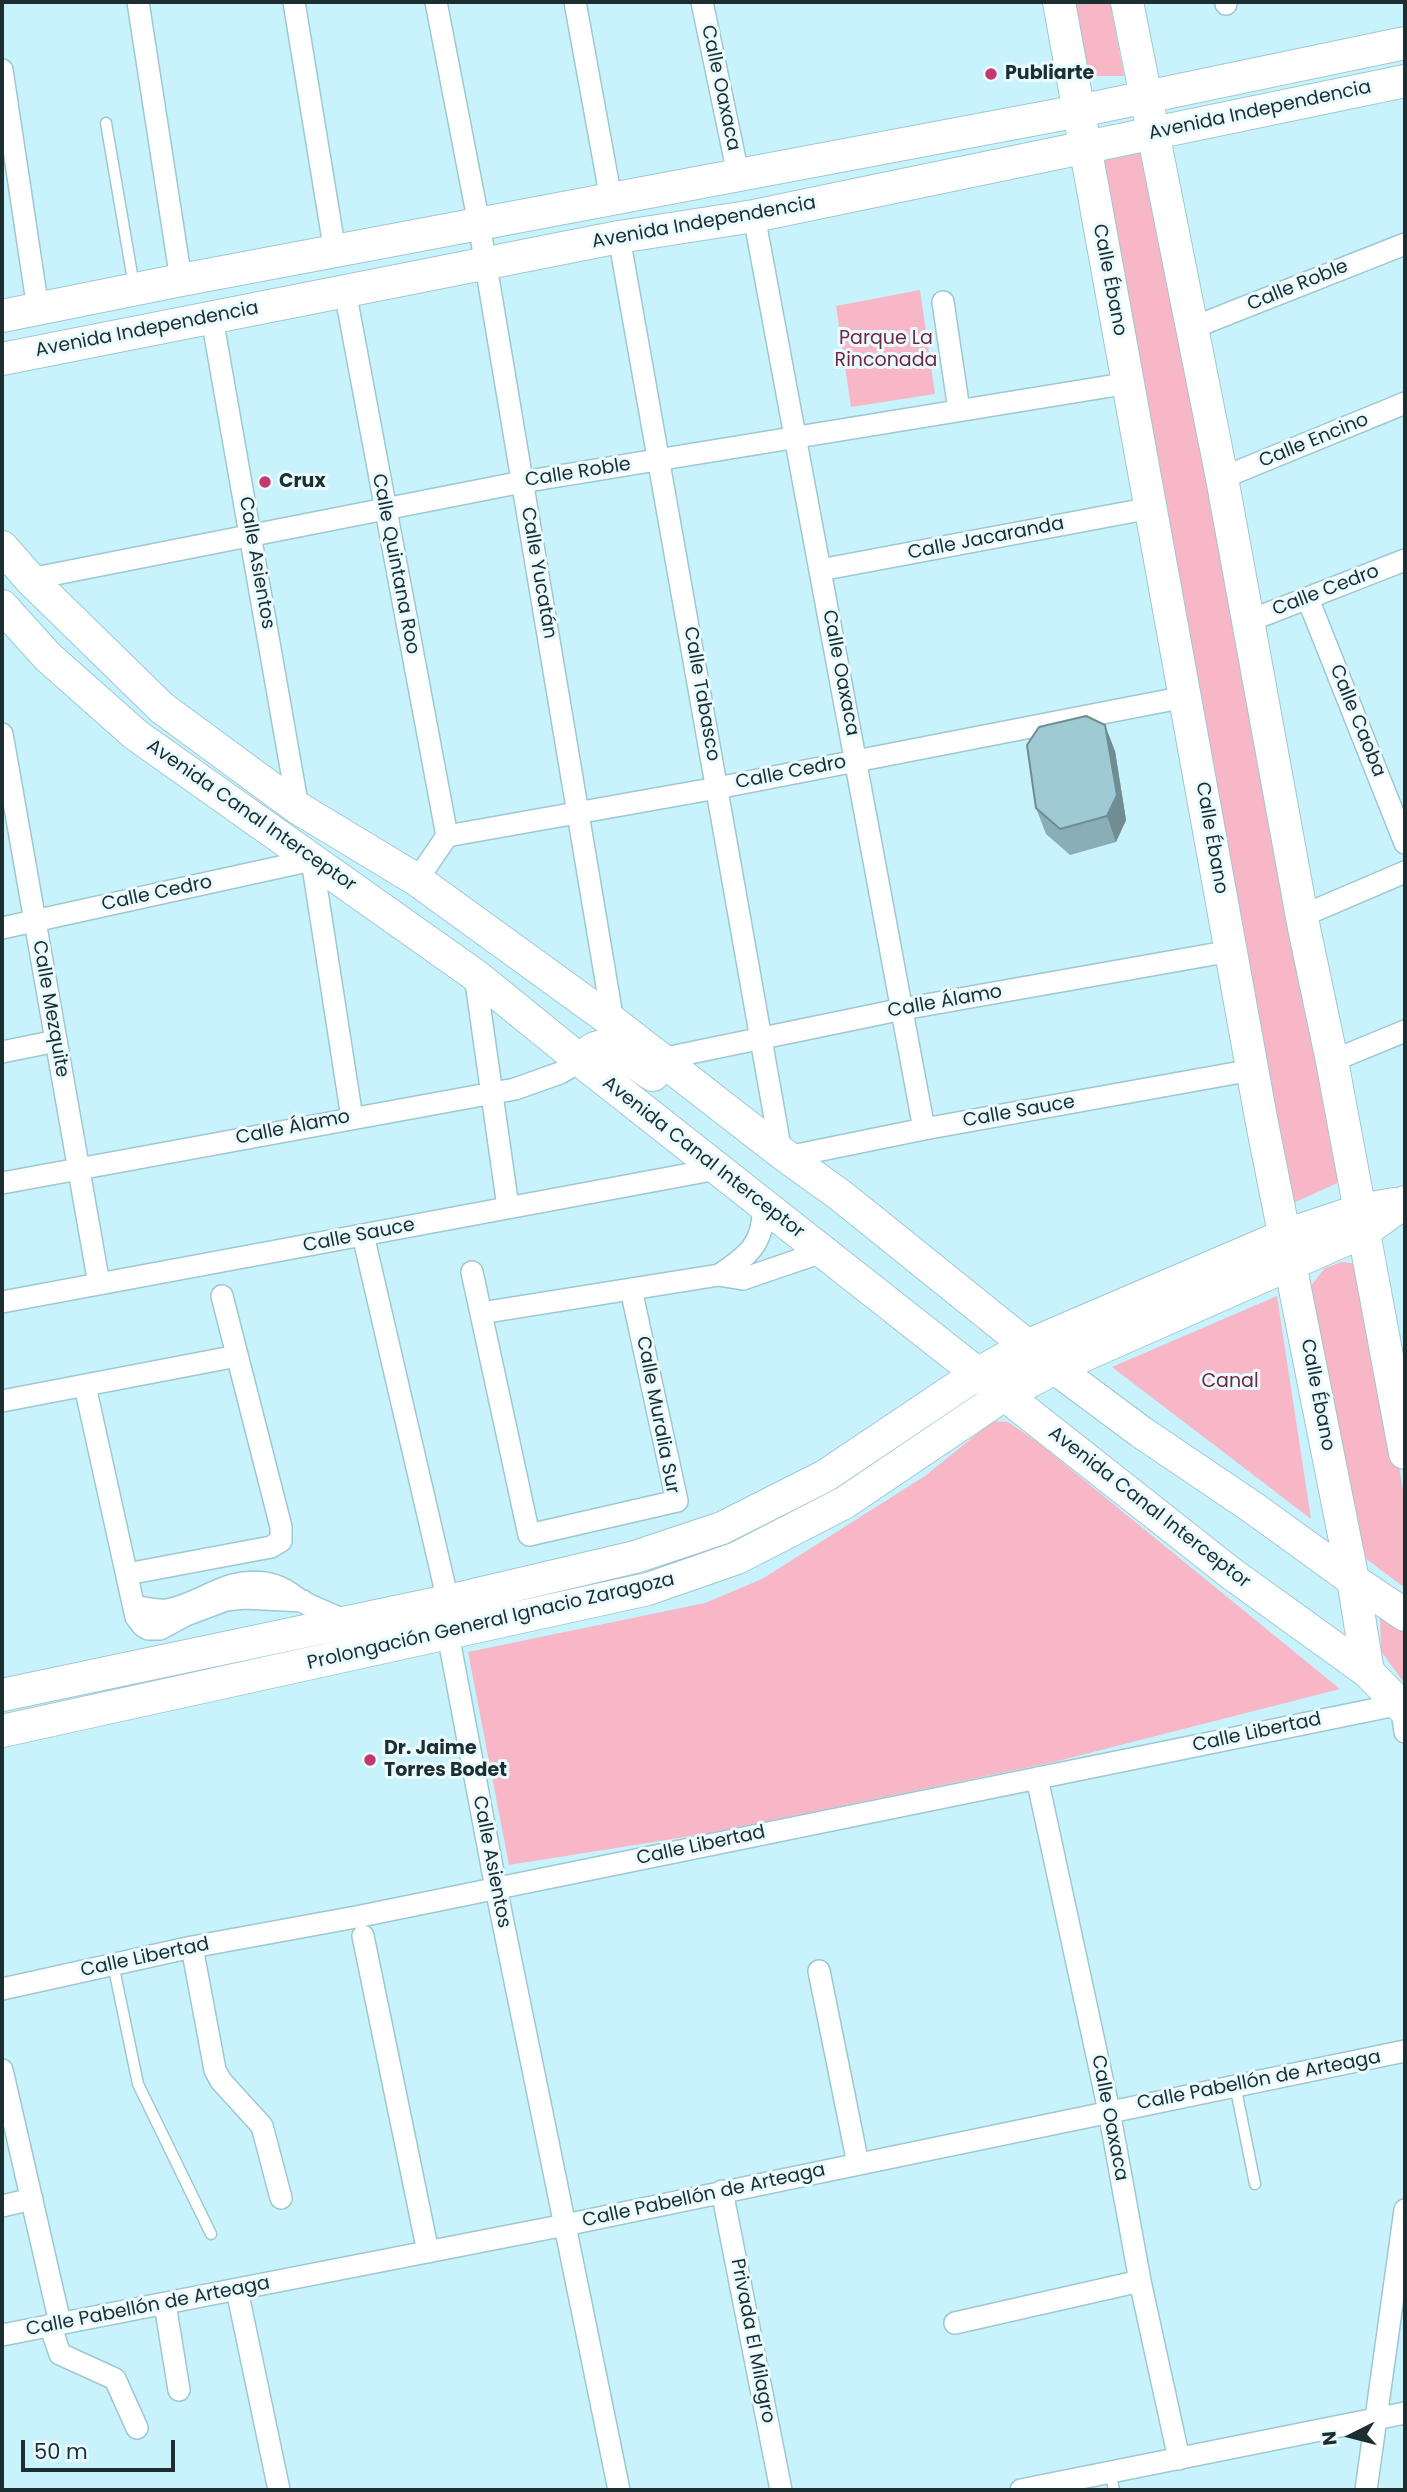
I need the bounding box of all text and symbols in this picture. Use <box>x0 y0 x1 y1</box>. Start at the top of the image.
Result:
street label: Calle Oaxaca <box>696 23 744 153</box>
place label: Publiarte <box>1005 63 1094 85</box>
marker: Publiarte <box>983 66 999 82</box>
street label: Avenida Independencia <box>1147 76 1373 146</box>
street label: Avenida Independencia <box>590 192 818 254</box>
street label: Calle Ébano <box>1087 222 1131 338</box>
street label: Calle Roble <box>1244 255 1352 317</box>
street label: Avenida Independencia <box>33 297 261 363</box>
park label: Parque La Rinconada <box>835 328 937 372</box>
street label: Calle Encino <box>1256 409 1372 473</box>
street label: Calle Roble <box>524 453 632 493</box>
place label: Crux <box>279 471 326 493</box>
street label: Calle Quintana Roo <box>366 472 424 656</box>
marker: Crux <box>257 474 273 490</box>
street label: Calle Asientos <box>233 495 279 631</box>
street label: Calle Yucatán <box>515 505 561 641</box>
street label: Calle Jacaranda <box>906 513 1066 565</box>
street label: Calle Cedro <box>1270 560 1382 622</box>
street label: Calle Oaxaca <box>817 608 863 738</box>
street label: Calle Tabasco <box>678 625 724 763</box>
street label: Calle Caoba <box>1324 662 1390 780</box>
street label: Avenida Canal Interceptor <box>142 735 360 897</box>
street label: Calle Cedro <box>734 751 848 795</box>
street label: Calle Ébano <box>1190 780 1232 896</box>
street label: Calle Cedro <box>100 871 214 917</box>
street label: Calle Mezquite <box>27 939 73 1079</box>
street label: Calle Álamo <box>886 981 1004 1023</box>
street label: Avenida Canal Interceptor <box>597 1072 809 1244</box>
street label: Calle Sauce <box>961 1091 1077 1133</box>
street label: Calle Álamo <box>234 1106 352 1150</box>
street label: Calle Sauce <box>301 1214 417 1258</box>
street label: Calle Muralia Sur <box>631 1334 683 1496</box>
street label: Calle Ébano <box>1295 1337 1339 1453</box>
park label: Canal <box>1201 1371 1259 1393</box>
street label: Avenida Canal Interceptor <box>1043 1422 1255 1594</box>
street label: Prolongación General Ignacio Zaragoza <box>305 1569 677 1675</box>
street label: Calle Libertad <box>1191 1708 1323 1758</box>
place label: Dr. Jaime Torres Bodet <box>384 1738 507 1782</box>
marker: Dr. Jaime Torres Bodet <box>362 1752 378 1768</box>
street label: Calle Asientos <box>467 1794 515 1930</box>
street label: Calle Libertad <box>635 1821 767 1871</box>
street label: Calle Libertad <box>79 1933 211 1983</box>
street label: Calle Pabellón de Arteaga <box>1135 2046 1383 2116</box>
street label: Calle Oaxaca <box>1086 2053 1132 2183</box>
street label: Calle Pabellón de Arteaga <box>580 2159 828 2233</box>
street label: Privada El Milagro <box>725 2257 779 2425</box>
street label: Calle Pabellón de Arteaga <box>24 2272 272 2342</box>
north arrow <box>1316 2401 1386 2471</box>
scale bar <box>24 2426 178 2470</box>
text: N <box>1315 2430 1344 2447</box>
text: 50 m <box>34 2437 88 2466</box>

